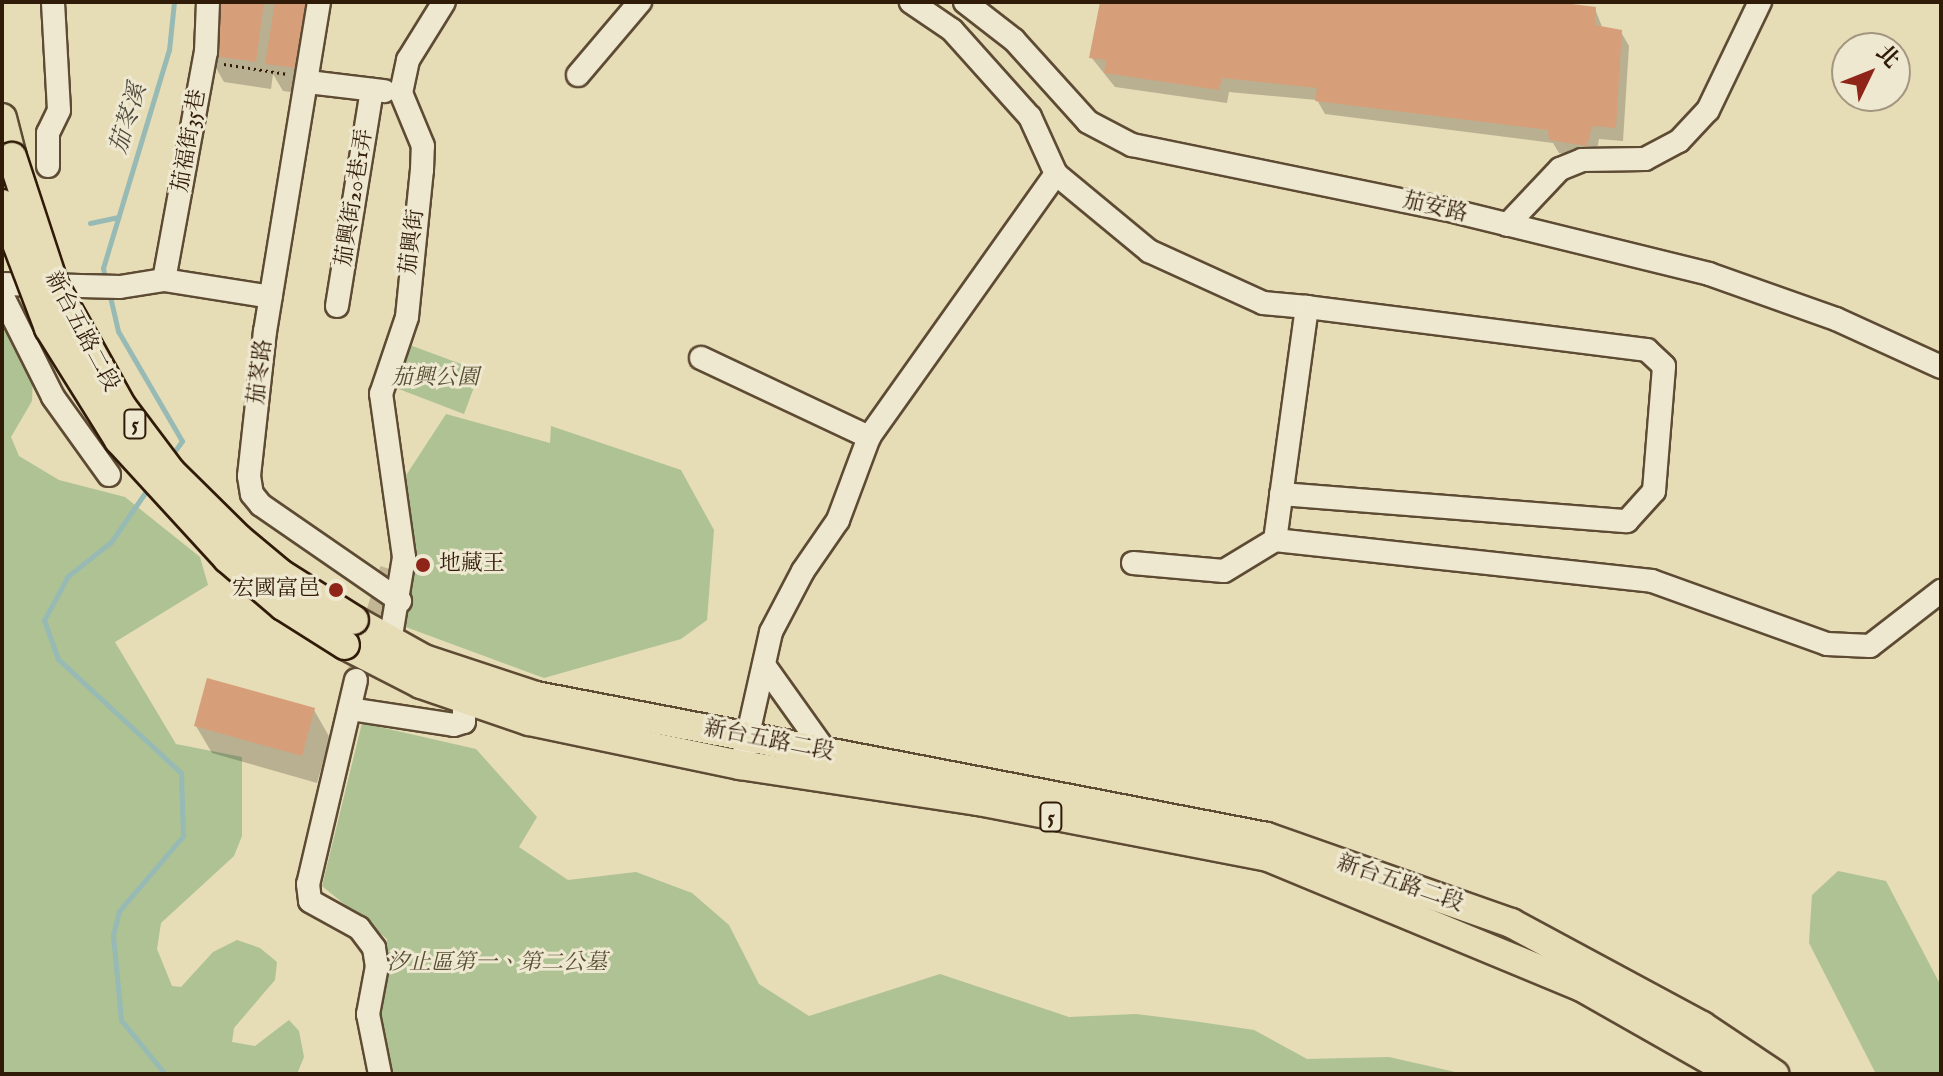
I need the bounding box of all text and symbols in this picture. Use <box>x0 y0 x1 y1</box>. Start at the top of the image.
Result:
north arrow <box>1831 32 1911 112</box>
text: 北 <box>1869 39 1905 75</box>
water label: 茄苳溪 <box>105 80 153 158</box>
street label: 茄福街35巷 <box>168 87 212 195</box>
street label: 茄興街20巷1弄 <box>331 127 379 269</box>
street label: 茄安路 <box>1400 188 1470 228</box>
street label: 茄興街 <box>396 208 430 276</box>
street label: 新台五路二段 <box>38 268 124 396</box>
street label: 茄苳路 <box>244 338 278 406</box>
park label: 茄興公園 <box>391 366 479 392</box>
road number: 5 <box>123 408 147 440</box>
place label: 地藏王 <box>439 552 505 578</box>
marker: 地藏王 <box>414 556 432 574</box>
place label: 宏國富邑 <box>232 577 320 603</box>
marker: 宏國富邑 <box>327 581 345 599</box>
street label: 新台五路二段 <box>702 715 836 767</box>
road number: 5 <box>1039 801 1063 833</box>
street label: 新台五路二段 <box>1333 850 1467 918</box>
park label: 汐止區第一、第二公墓 <box>387 951 607 977</box>

